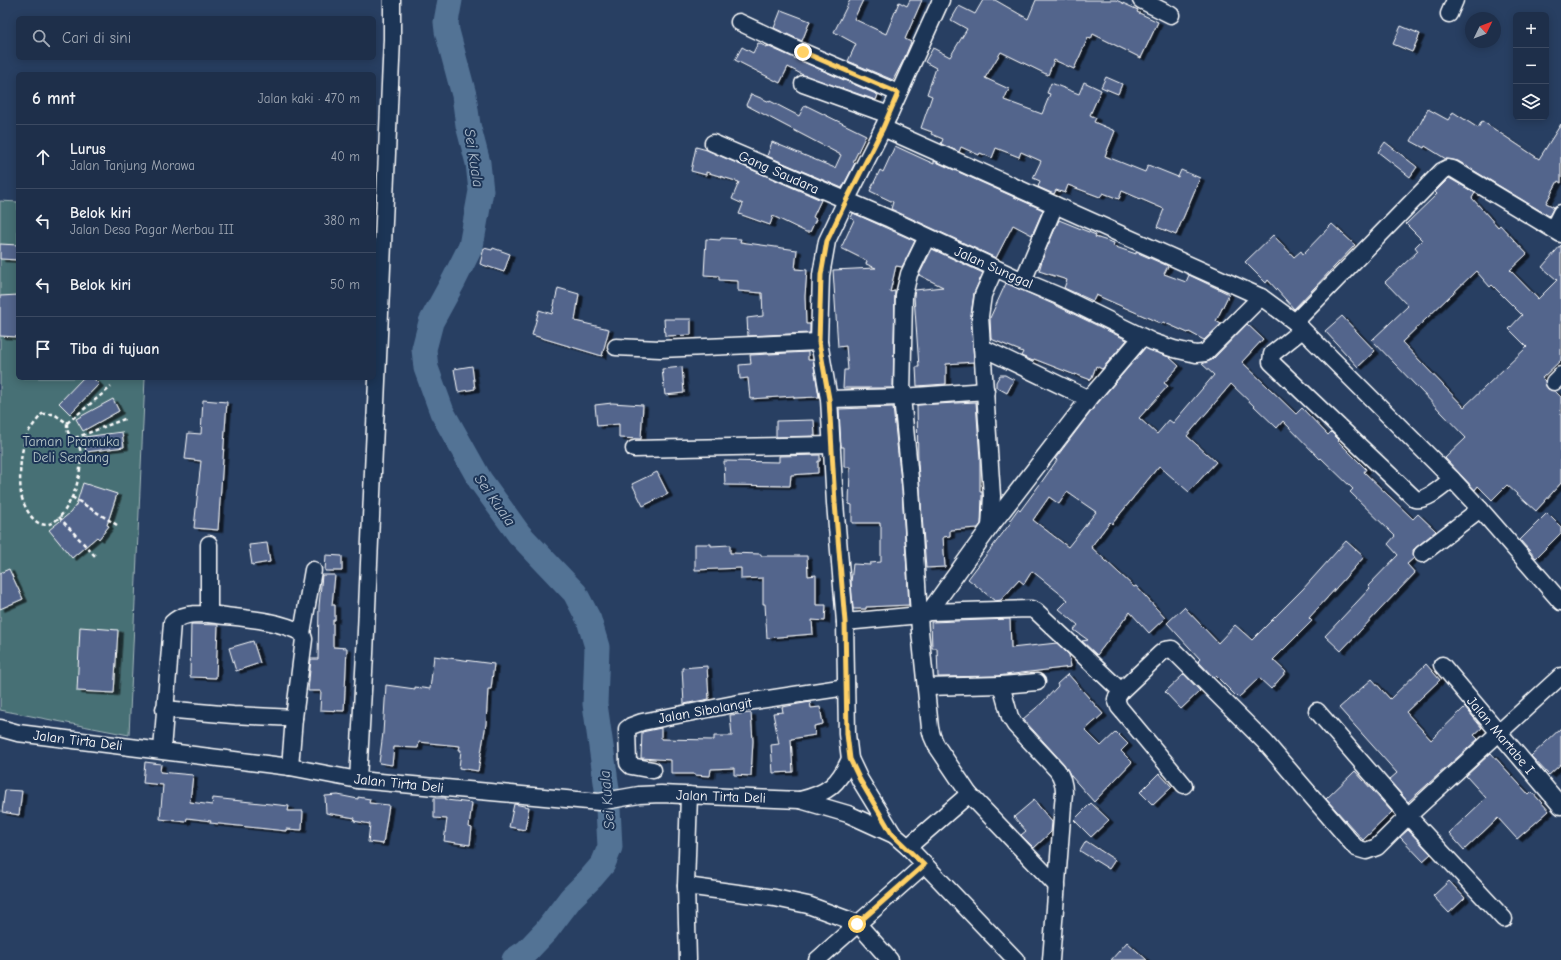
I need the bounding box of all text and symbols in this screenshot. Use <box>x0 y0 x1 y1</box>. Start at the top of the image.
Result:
north arrow <box>1465 12 1501 48</box>
map controls <box>1513 12 1549 120</box>
button: + <box>1513 12 1549 48</box>
search box <box>16 16 376 60</box>
icon: search <box>30 27 52 49</box>
text: Cari di sini <box>62 29 131 47</box>
route end <box>794 43 812 61</box>
button: − <box>1513 48 1549 84</box>
button: layers <box>1513 84 1549 120</box>
text: 6 mnt <box>32 89 75 108</box>
text: Jalan kaki · 470 m <box>258 91 360 106</box>
water label: Sei Kuala <box>460 127 488 189</box>
text: Lurus <box>70 140 106 158</box>
icon: ahead <box>32 146 54 168</box>
street label: Gang Saudara <box>736 147 822 198</box>
text: 40 m <box>331 149 360 164</box>
text: Jalan Tanjung Morawa <box>70 158 195 173</box>
text: Belok kiri <box>70 204 131 222</box>
icon: left <box>32 210 54 232</box>
text: 380 m <box>324 213 360 228</box>
text: Jalan Desa Pagar Merbau III <box>70 222 234 237</box>
street label: Jalan Sunggal <box>952 243 1036 292</box>
icon: left <box>32 274 54 296</box>
text: Belok kiri <box>70 276 131 294</box>
text: 50 m <box>330 277 360 292</box>
icon: arrive <box>32 338 54 360</box>
text: Tiba di tujuan <box>70 340 159 358</box>
park label: Taman Pramuka Deli Serdang <box>22 433 120 466</box>
water label: Sei Kuala <box>471 471 519 530</box>
street label: Jalan Martabe I <box>1463 693 1538 778</box>
street label: Jalan Sibolangit <box>657 694 754 727</box>
street label: Jalan Tirta Deli <box>32 727 124 754</box>
street label: Jalan Tirta Deli <box>353 770 445 797</box>
water label: Sei Kuala <box>595 770 619 830</box>
street label: Jalan Tirta Deli <box>676 786 766 807</box>
route start <box>848 915 866 933</box>

